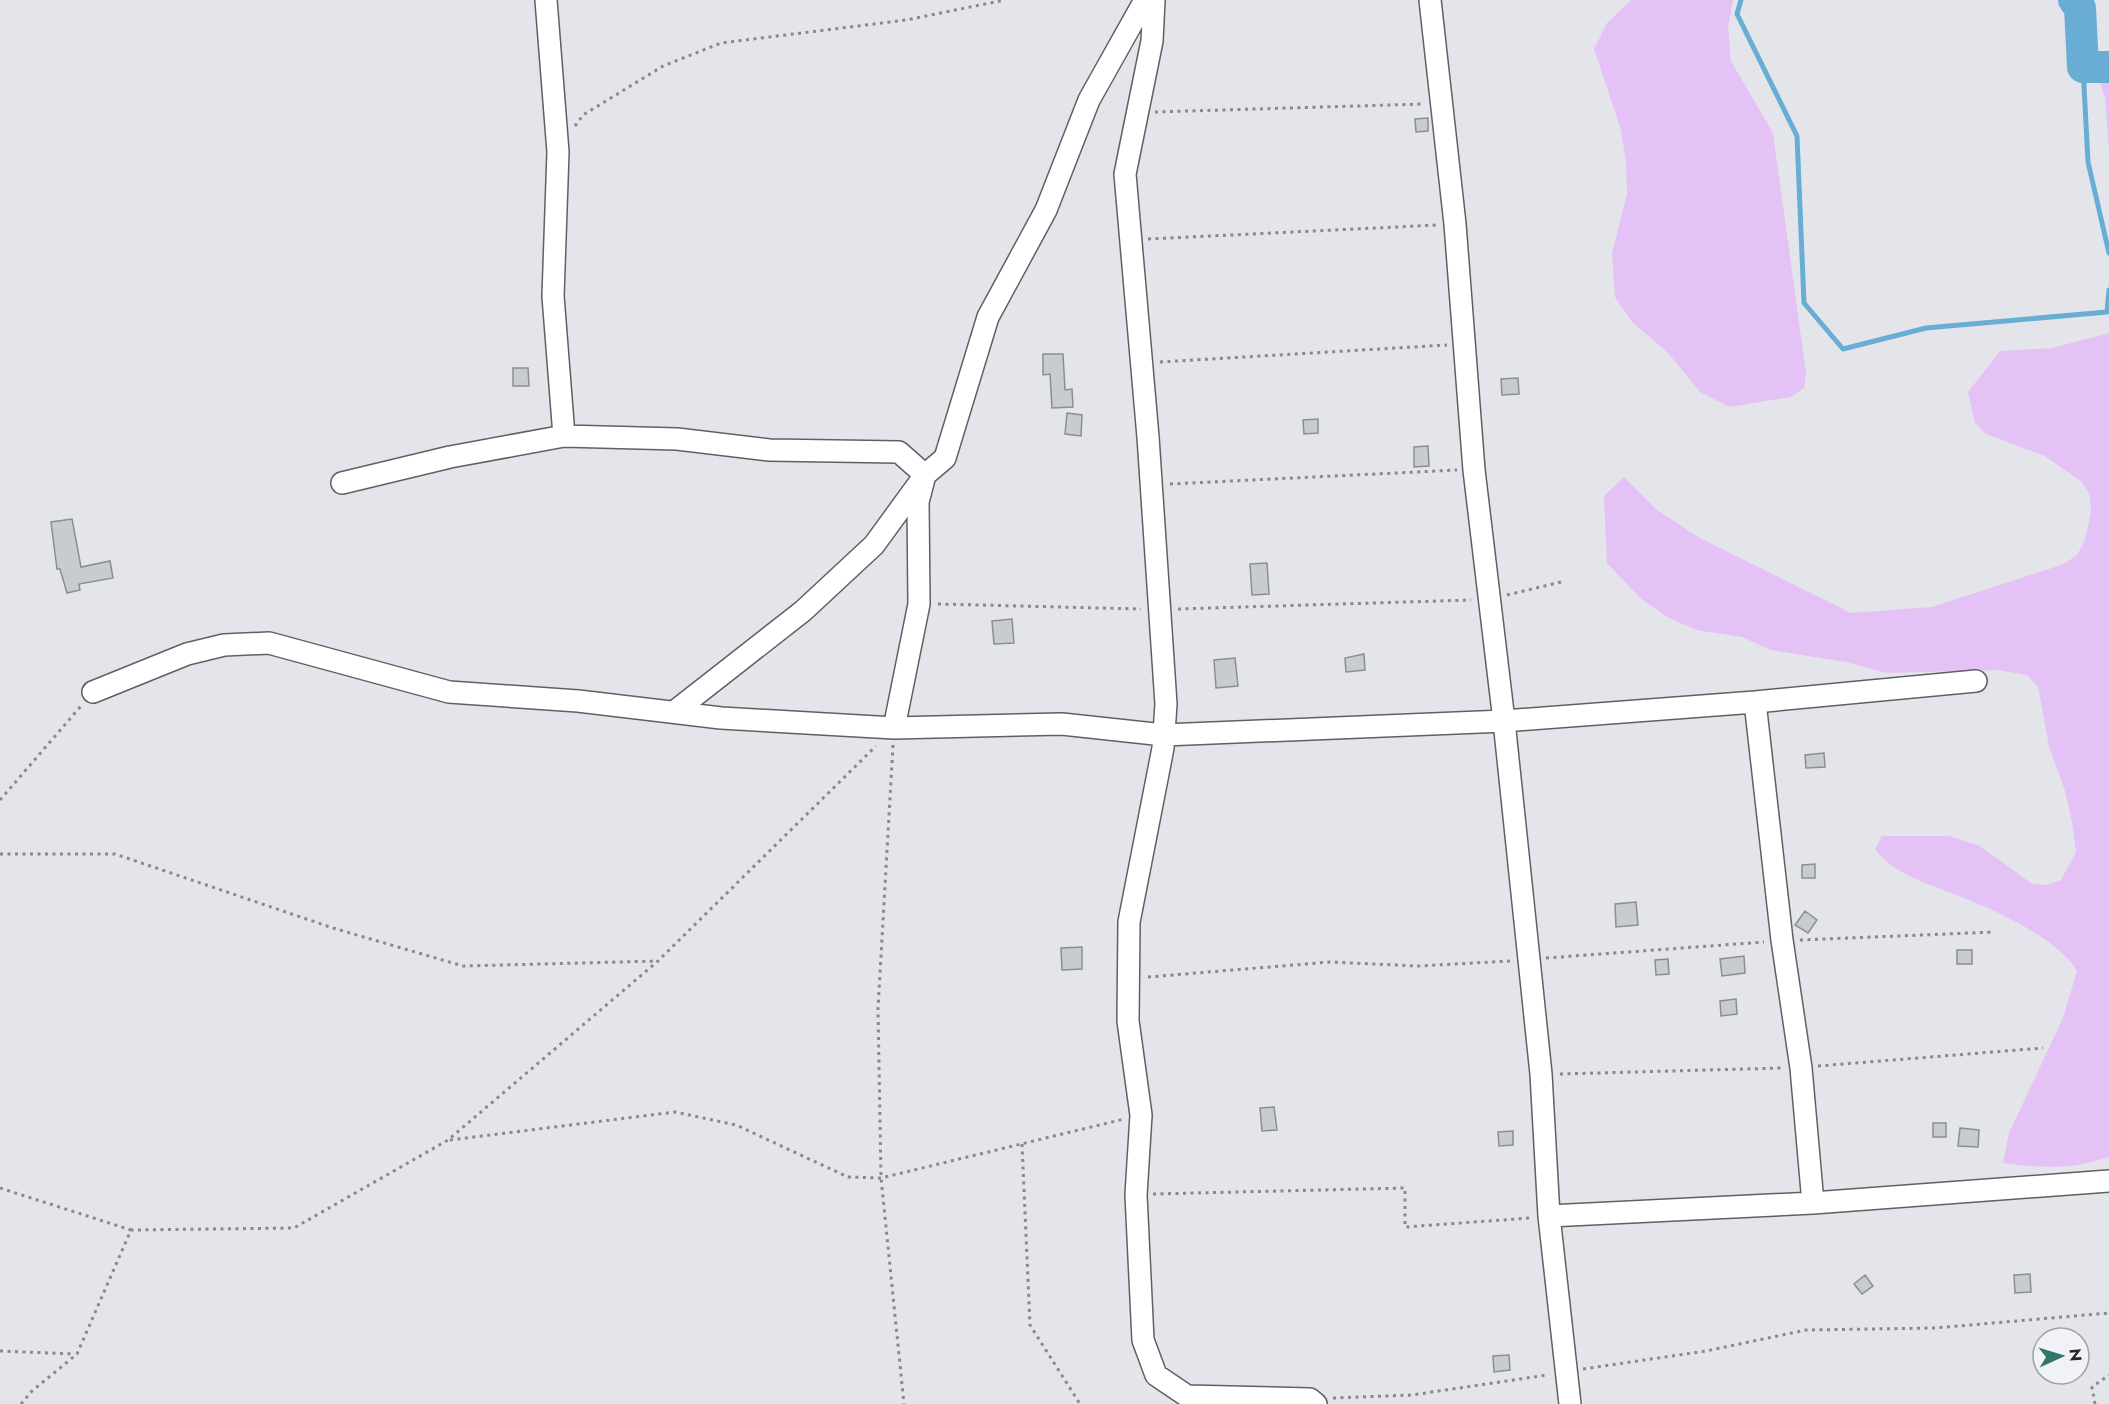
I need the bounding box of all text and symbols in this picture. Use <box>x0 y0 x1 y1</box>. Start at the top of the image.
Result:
north arrow <box>2031 1326 2091 1386</box>
text: N <box>2064 1348 2087 1362</box>

